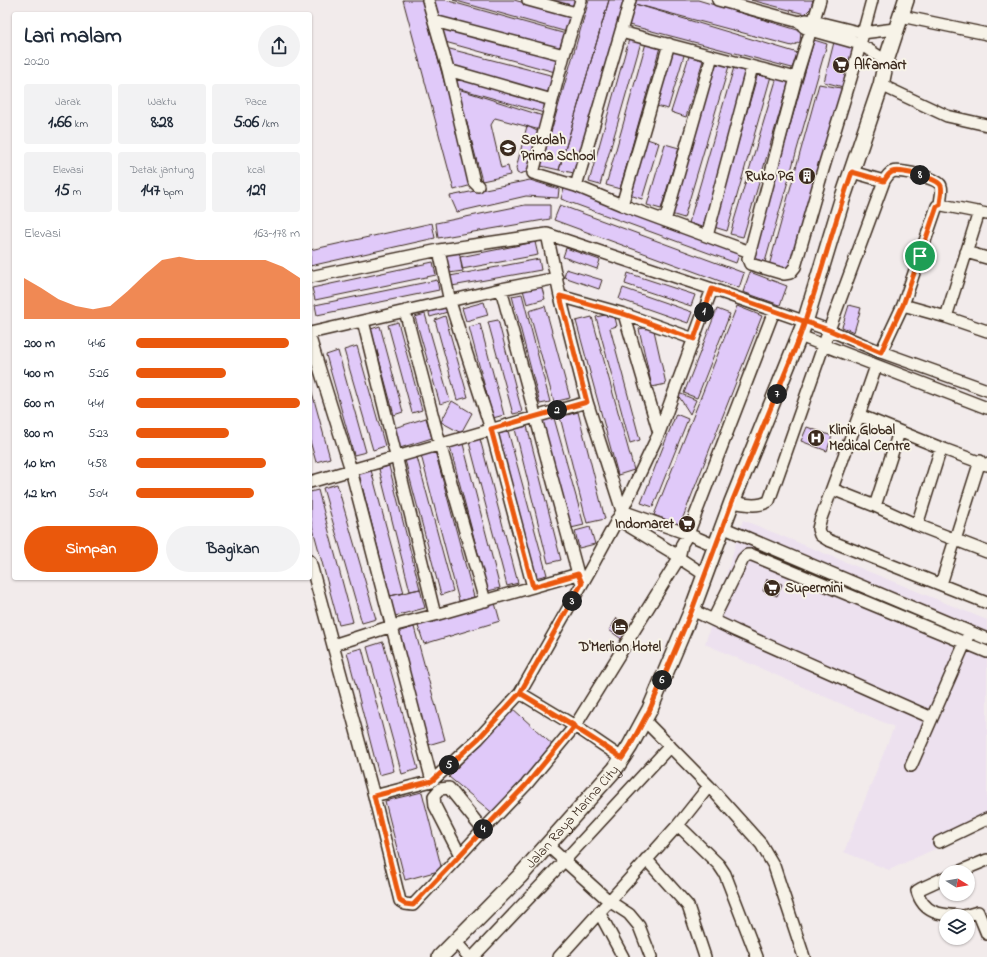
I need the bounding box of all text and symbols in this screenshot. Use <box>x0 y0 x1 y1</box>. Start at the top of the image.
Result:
text: Lari malam <box>24 21 122 53</box>
button: share <box>258 25 300 67</box>
text: 20:20 <box>24 52 49 71</box>
supermarket icon: Alfamart <box>831 55 851 75</box>
place label: Alfamart <box>854 55 907 76</box>
text: Jarak <box>55 94 81 110</box>
text: Waktu <box>147 94 177 110</box>
text: Pace <box>245 94 267 110</box>
text: 1.66 <box>48 110 72 135</box>
text: 8:28 <box>151 110 173 135</box>
text: 5:06 <box>233 110 259 135</box>
text: km <box>72 116 88 132</box>
text: /km <box>259 116 279 132</box>
place label: Sekolah Prima School <box>521 130 596 167</box>
school or university icon: Sekolah Prima School <box>498 138 518 158</box>
text: Elevasi <box>52 162 84 178</box>
text: Detak jantung <box>130 162 194 178</box>
text: kcal <box>247 162 265 178</box>
pin: 8 <box>910 165 930 185</box>
place label: Ruko PG <box>744 166 794 187</box>
building icon: Ruko PG <box>797 166 817 186</box>
text: 8 <box>918 167 922 183</box>
text: 15 <box>55 178 70 203</box>
text: 147 <box>141 178 160 203</box>
text: 129 <box>247 178 265 203</box>
text: m <box>70 184 81 200</box>
text: bpm <box>160 184 183 200</box>
text: Elevasi <box>24 224 61 243</box>
text: 163–178 m <box>253 224 300 243</box>
pin <box>903 239 937 273</box>
icon: arrive <box>909 245 931 267</box>
pin: 1 <box>694 302 714 322</box>
text: 1 <box>702 304 706 320</box>
text: 200 m <box>24 334 55 353</box>
text: 4:46 <box>88 334 106 353</box>
text: 400 m <box>24 364 54 383</box>
text: 5:26 <box>88 364 109 383</box>
pin: 7 <box>767 384 787 404</box>
text: 7 <box>775 386 779 402</box>
text: 600 m <box>24 394 54 413</box>
text: 4:41 <box>88 394 104 413</box>
pin: 2 <box>547 400 567 420</box>
text: 2 <box>554 402 560 418</box>
place label: Klinik Global Medical Centre <box>829 420 911 457</box>
text: 800 m <box>24 424 53 443</box>
text: 5:23 <box>88 424 108 443</box>
hospital icon: Klinik Global Medical Centre <box>806 428 826 448</box>
text: 1.0 km <box>24 454 55 473</box>
text: 4:58 <box>88 454 107 473</box>
text: 1.2 km <box>24 484 56 503</box>
text: 5:04 <box>88 484 108 503</box>
place label: Indomaret <box>615 514 674 535</box>
supermarket icon: Indomaret <box>677 514 697 534</box>
button: Simpan <box>24 526 158 572</box>
button: Bagikan <box>166 526 300 572</box>
supermarket icon: Supermini <box>762 578 782 598</box>
place label: Supermini <box>785 578 843 599</box>
pin: 3 <box>562 591 582 611</box>
text: 3 <box>570 593 574 609</box>
hotel icon: D'Merlion Hotel <box>610 617 630 637</box>
place label: D'Merlion Hotel <box>578 637 662 658</box>
pin: 6 <box>652 670 672 690</box>
text: 6 <box>660 672 664 688</box>
pin: 5 <box>439 755 459 775</box>
text: 5 <box>446 757 452 773</box>
street label: Jalan Raya Marina City <box>521 760 625 873</box>
pin: 4 <box>473 819 493 839</box>
text: 4 <box>481 821 485 837</box>
north arrow <box>939 865 975 901</box>
map controls <box>939 865 975 945</box>
button: layers <box>939 909 975 945</box>

